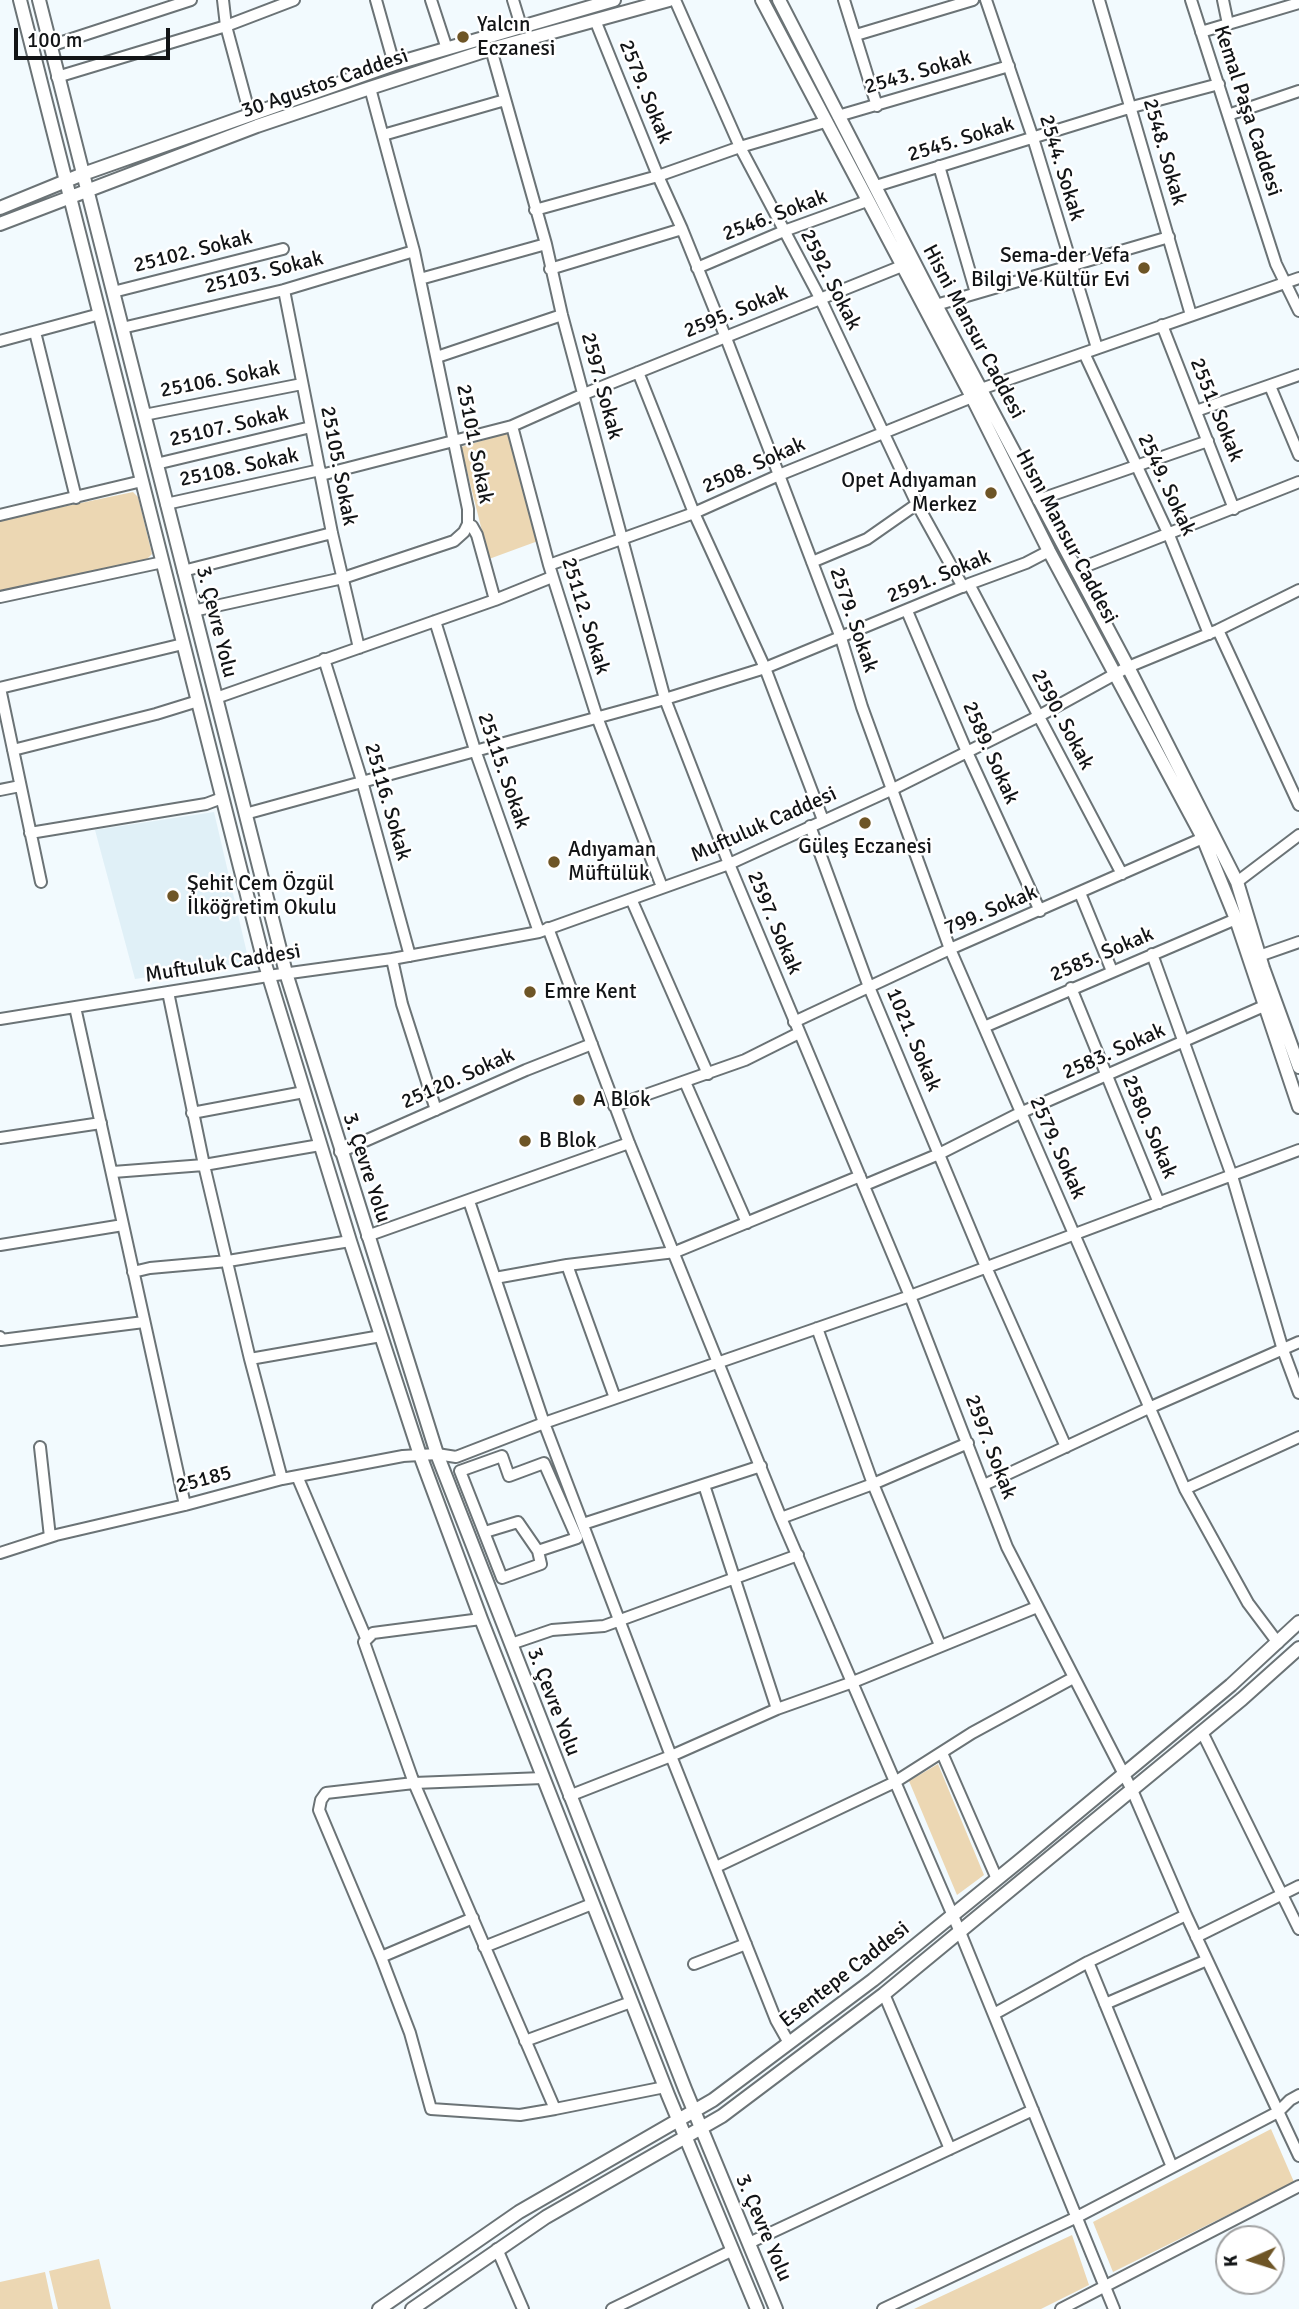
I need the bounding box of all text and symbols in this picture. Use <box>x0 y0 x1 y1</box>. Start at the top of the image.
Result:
place label: Yalcın Eczanesi <box>477 12 555 62</box>
scale bar <box>18 14 173 58</box>
street label: Kemal Paşa Caddesi <box>1207 22 1287 200</box>
text: 100 m <box>27 27 82 53</box>
marker: Yalcın Eczanesi <box>455 29 471 45</box>
street label: 2579. Sokak <box>613 36 677 148</box>
street label: 30 Agustos Caddesi <box>238 44 412 124</box>
street label: 2543. Sokak <box>862 46 974 100</box>
street label: 2548. Sokak <box>1137 96 1191 208</box>
street label: 2545. Sokak <box>905 112 1017 168</box>
street label: 2544. Sokak <box>1033 112 1089 224</box>
street label: 2546. Sokak <box>719 185 831 247</box>
street label: 25102. Sokak <box>131 225 255 279</box>
street label: 2592. Sokak <box>794 225 866 335</box>
street label: Hisni Mansur Caddesi <box>916 241 1030 423</box>
place label: Sema-der Vefa Bilgi Ve Kültür Evi <box>971 243 1130 293</box>
street label: 25103. Sokak <box>202 246 326 300</box>
marker: Sema-der Vefa Bilgi Ve Kültür Evi <box>1136 260 1152 276</box>
street label: 2595. Sokak <box>680 280 792 344</box>
street label: 2597. Sokak <box>575 330 627 442</box>
street label: 2551. Sokak <box>1184 354 1248 466</box>
street label: 25106. Sokak <box>158 356 282 404</box>
street label: 25101. Sokak <box>450 382 498 506</box>
street label: 25107. Sokak <box>167 401 291 453</box>
street label: 25105. Sokak <box>314 404 362 528</box>
street label: 2549. Sokak <box>1131 430 1201 540</box>
street label: 2508. Sokak <box>699 432 809 500</box>
street label: 25108. Sokak <box>177 443 301 493</box>
street label: Hısnı Mansur Caddesi <box>1009 446 1123 628</box>
place label: Opet Adıyaman Merkez <box>841 468 977 518</box>
marker: Opet Adıyaman Merkez <box>983 485 999 501</box>
street label: 2591. Sokak <box>883 545 995 609</box>
street label: 25112. Sokak <box>555 554 615 678</box>
street label: 3. Çevre Yolu <box>190 564 242 680</box>
street label: 2579. Sokak <box>823 564 883 676</box>
street label: 2590. Sokak <box>1025 666 1099 774</box>
street label: 2589. Sokak <box>956 698 1024 808</box>
street label: 25115. Sokak <box>471 710 535 832</box>
street label: 25116. Sokak <box>358 740 416 864</box>
street label: Muftuluk Caddesi <box>687 782 841 868</box>
marker: Güleş Eczanesi <box>857 815 873 831</box>
place label: Güleş Eczanesi <box>798 834 932 860</box>
place label: Adıyaman Müftülük <box>568 837 656 887</box>
marker: Adıyaman Müftülük <box>546 854 562 870</box>
street label: 2597. Sokak <box>741 868 807 978</box>
place label: Şehit Cem Özgül İlköğretim Okulu <box>187 871 337 921</box>
street label: 799. Sokak <box>941 880 1041 942</box>
marker: Şehit Cem Özgül İlköğretim Okulu <box>165 888 181 904</box>
street label: 2585. Sokak <box>1047 922 1157 988</box>
street label: Muftuluk Caddesi <box>144 939 302 989</box>
place label: Emre Kent <box>544 979 637 1005</box>
marker: Emre Kent <box>522 984 538 1000</box>
street label: 1021. Sokak <box>880 985 946 1095</box>
street label: 2583. Sokak <box>1059 1018 1169 1086</box>
street label: 25120. Sokak <box>398 1043 518 1115</box>
street label: 2580. Sokak <box>1116 1072 1182 1182</box>
place label: A Blok <box>593 1087 651 1113</box>
marker: A Blok <box>571 1092 587 1108</box>
street label: 2579. Sokak <box>1023 1093 1091 1203</box>
street label: 3. Çevre Yolu <box>336 1110 396 1226</box>
place label: B Blok <box>539 1128 596 1154</box>
marker: B Blok <box>517 1133 533 1149</box>
street label: 2597. Sokak <box>959 1391 1021 1503</box>
street label: 25185 <box>173 1460 235 1500</box>
street label: 3. Çevre Yolu <box>521 1644 585 1760</box>
street label: Esentepe Caddesi <box>775 1917 915 2033</box>
street label: 3. Çevre Yolu <box>729 2171 797 2285</box>
north arrow <box>1215 2225 1285 2295</box>
text: K <box>1219 2254 1243 2268</box>

